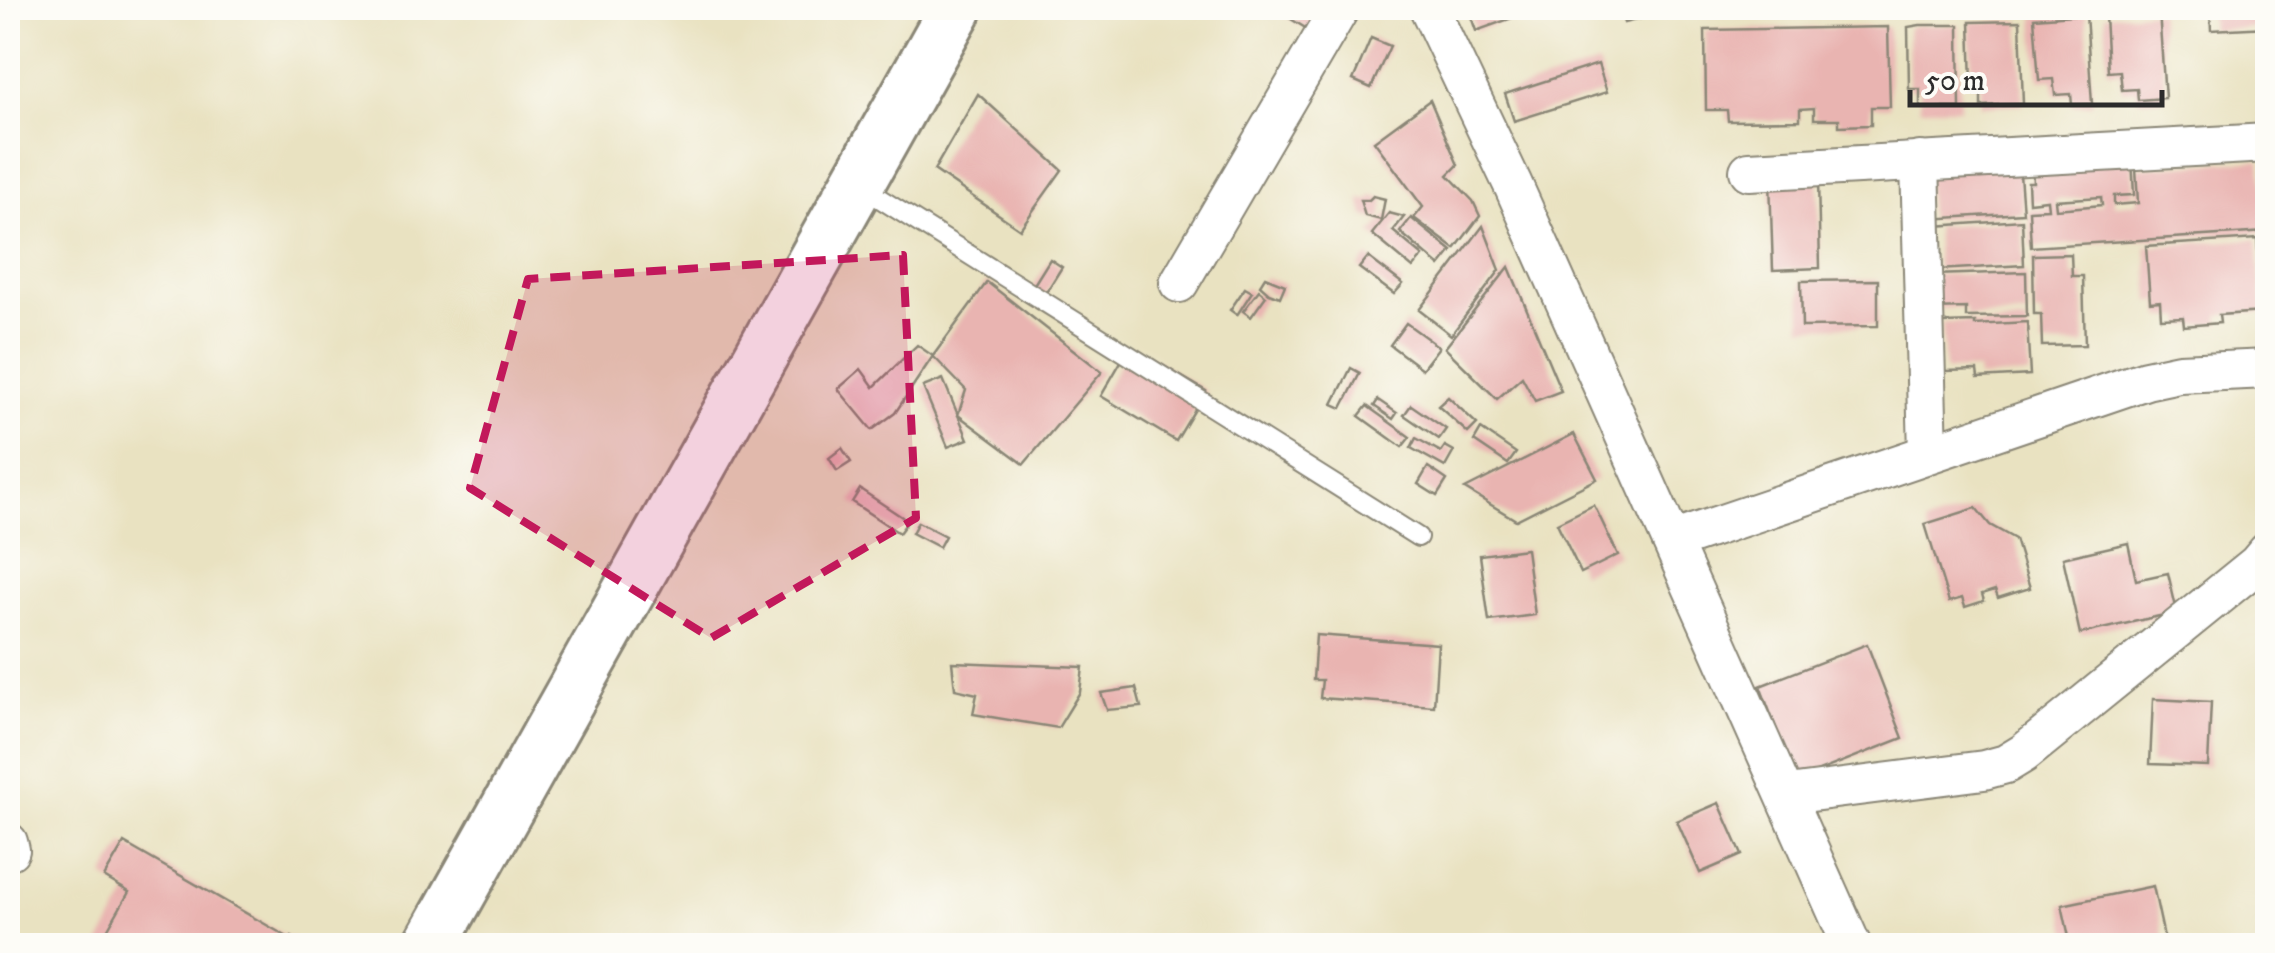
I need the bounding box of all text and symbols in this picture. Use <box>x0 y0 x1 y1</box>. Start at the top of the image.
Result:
scale bar <box>1910 45 2162 107</box>
text: 50 m <box>1925 63 1985 100</box>

